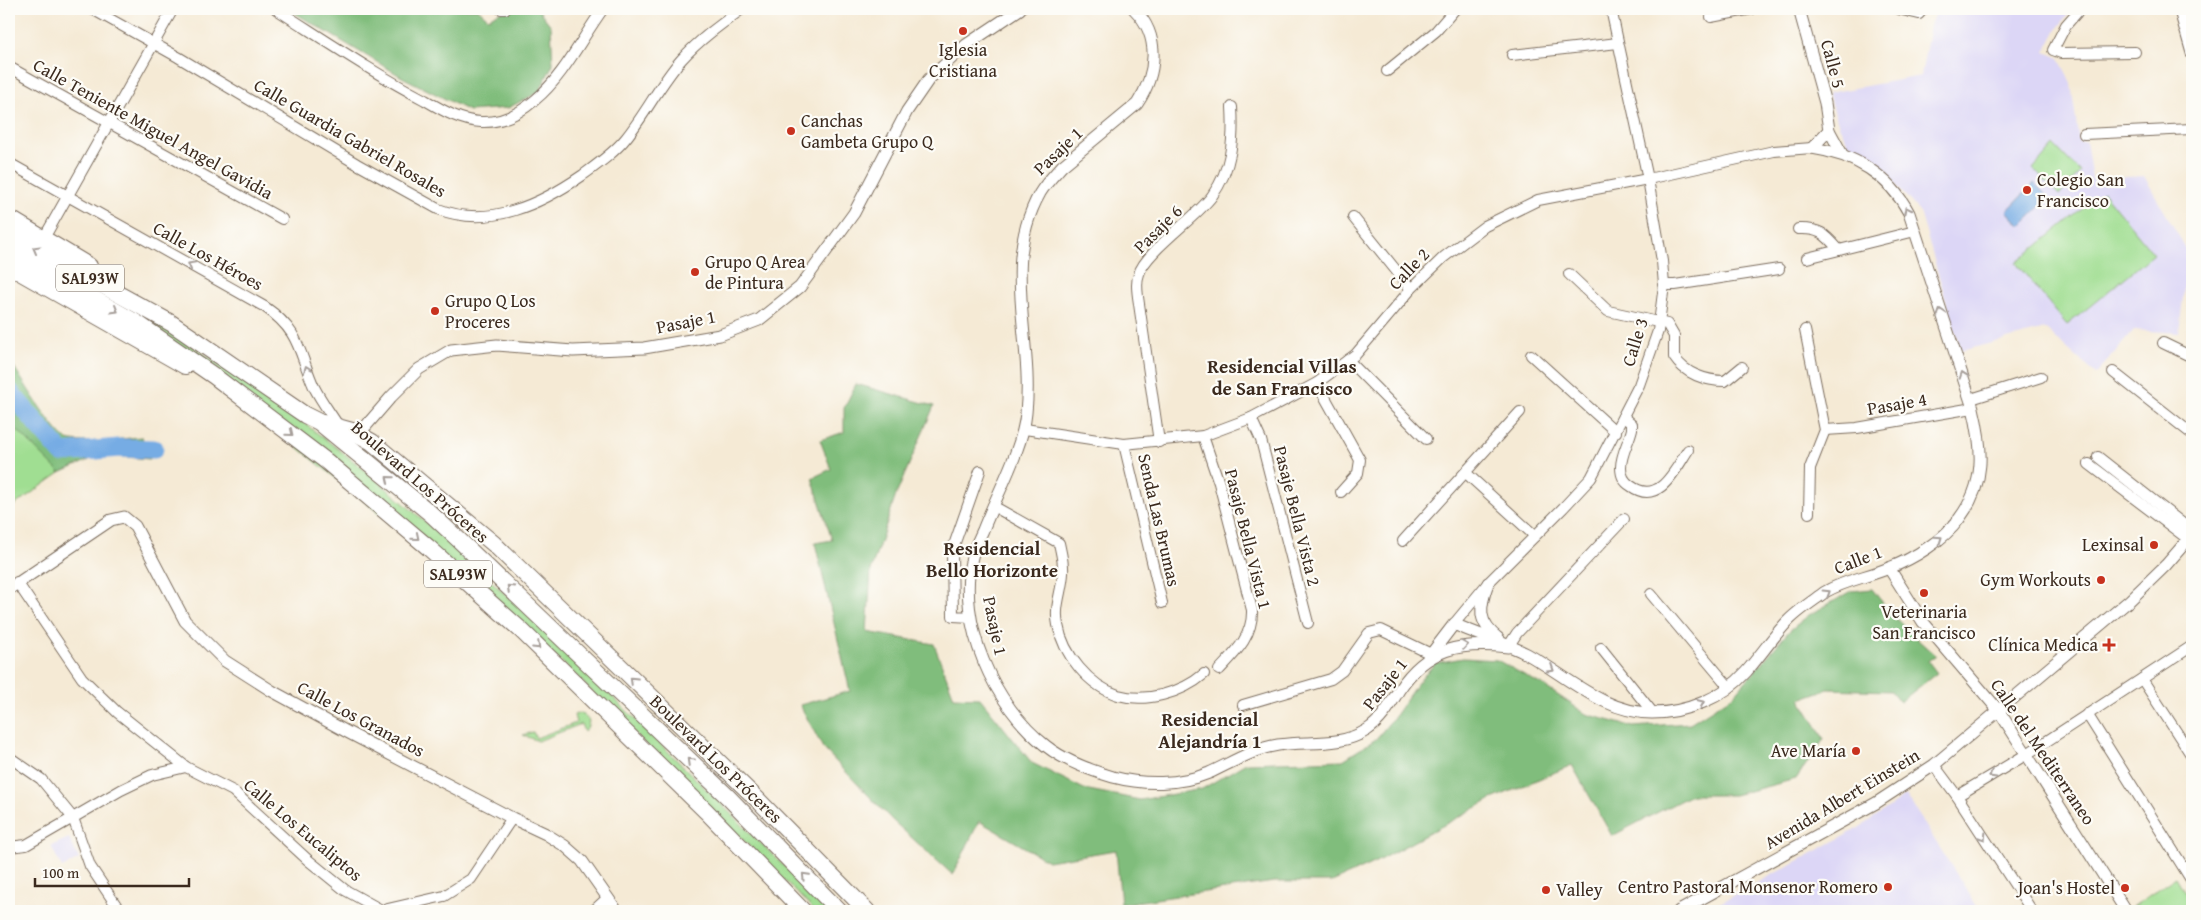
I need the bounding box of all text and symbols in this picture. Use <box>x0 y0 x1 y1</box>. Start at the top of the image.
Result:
marker: Iglesia Cristiana <box>957 25 969 37</box>
place label: Iglesia Cristiana <box>929 36 997 84</box>
street label: Calle 5 <box>1814 36 1853 91</box>
street label: Calle Teniente Miguel Angel Gavidia <box>28 51 279 206</box>
street label: Calle Guardia Gabriel Rosales <box>249 71 452 204</box>
place label: Canchas Gambeta Grupo Q <box>801 107 934 155</box>
street label: Pasaje 1 <box>1027 120 1089 181</box>
marker: Canchas Gambeta Grupo Q <box>785 125 797 137</box>
place label: Colegio San Francisco <box>2037 166 2124 214</box>
marker: Colegio San Francisco <box>2021 184 2033 196</box>
street label: Pasaje 6 <box>1127 198 1188 259</box>
one-way arrow <box>1903 206 1913 215</box>
street label: Calle Los Héroes <box>148 214 268 297</box>
street label: Calle 2 <box>1382 241 1436 296</box>
one-way arrow <box>33 245 42 255</box>
place label: Grupo Q Area de Pintura <box>705 248 806 296</box>
one-way arrow <box>187 261 196 271</box>
road number: SAL93W <box>56 264 124 292</box>
marker: Grupo Q Area de Pintura <box>689 266 701 278</box>
place label: Grupo Q Los Proceres <box>445 287 536 335</box>
one-way arrow <box>109 303 118 313</box>
street label: Pasaje 1 <box>654 303 718 340</box>
marker: Grupo Q Los Proceres <box>429 305 441 317</box>
one-way arrow <box>1937 308 1947 317</box>
street label: Calle 3 <box>1614 314 1655 369</box>
district label: Residencial Villas de San Francisco <box>1207 352 1357 402</box>
one-way arrow <box>303 365 314 374</box>
one-way arrow <box>1958 372 1968 380</box>
street label: Pasaje 4 <box>1865 385 1929 422</box>
street label: Boulevard Los Próceres <box>345 414 495 549</box>
one-way arrow <box>285 428 294 437</box>
street label: Pasaje Bella Vista 2 <box>1267 443 1328 589</box>
street label: Senda Las Brumas <box>1131 451 1188 589</box>
street label: Pasaje Bella Vista 1 <box>1218 466 1279 612</box>
one-way arrow <box>386 477 395 485</box>
one-way arrow <box>410 531 419 540</box>
place label: Lexinsal <box>2082 531 2144 558</box>
district label: Residencial Bello Horizonte <box>926 534 1058 584</box>
one-way arrow <box>1933 536 1943 545</box>
street label: Calle 1 <box>1830 538 1886 581</box>
marker: Lexinsal <box>2148 539 2160 551</box>
road number: SAL93W <box>424 560 492 588</box>
place label: Gym Workouts <box>1980 566 2091 593</box>
marker: Gym Workouts <box>2095 574 2107 586</box>
one-way arrow <box>506 585 515 594</box>
marker: Veterinaria San Francisco <box>1918 587 1930 599</box>
one-way arrow <box>1821 589 1830 599</box>
street label: Pasaje 1 <box>976 594 1015 658</box>
place label: Veterinaria San Francisco <box>1872 598 1976 646</box>
place label: Clínica Medica <box>1988 631 2098 658</box>
marker: Clínica Medica <box>2102 638 2116 652</box>
one-way arrow <box>531 640 540 649</box>
one-way arrow <box>1461 641 1470 651</box>
street label: Pasaje 1 <box>1356 652 1414 716</box>
one-way arrow <box>1546 663 1555 672</box>
street label: Calle del Mediterraneo <box>1984 673 2103 830</box>
street label: Calle Los Granados <box>293 674 430 764</box>
one-way arrow <box>630 677 639 686</box>
street label: Boulevard Los Próceres <box>644 688 789 829</box>
one-way arrow <box>1696 699 1705 709</box>
district label: Residencial Alejandría 1 <box>1158 705 1262 755</box>
place label: Ave María <box>1771 737 1846 764</box>
street label: Avenida Albert Einstein <box>1759 741 1925 856</box>
marker: Ave María <box>1850 745 1862 757</box>
one-way arrow <box>687 758 696 767</box>
one-way arrow <box>1988 769 1997 779</box>
street label: Calle Los Eucaliptos <box>238 772 369 887</box>
one-way arrow <box>1977 831 1987 840</box>
scale bar <box>35 855 189 887</box>
text: 100 m <box>42 862 80 883</box>
one-way arrow <box>802 873 811 882</box>
place label: Centro Pastoral Monsenor Romero <box>1618 873 1878 900</box>
place label: Joan's Hostel <box>2016 874 2115 901</box>
place label: Valley <box>1556 876 1603 903</box>
marker: Centro Pastoral Monsenor Romero <box>1882 881 1894 893</box>
marker: Joan's Hostel <box>2119 882 2131 894</box>
marker: Valley <box>1540 884 1552 896</box>

